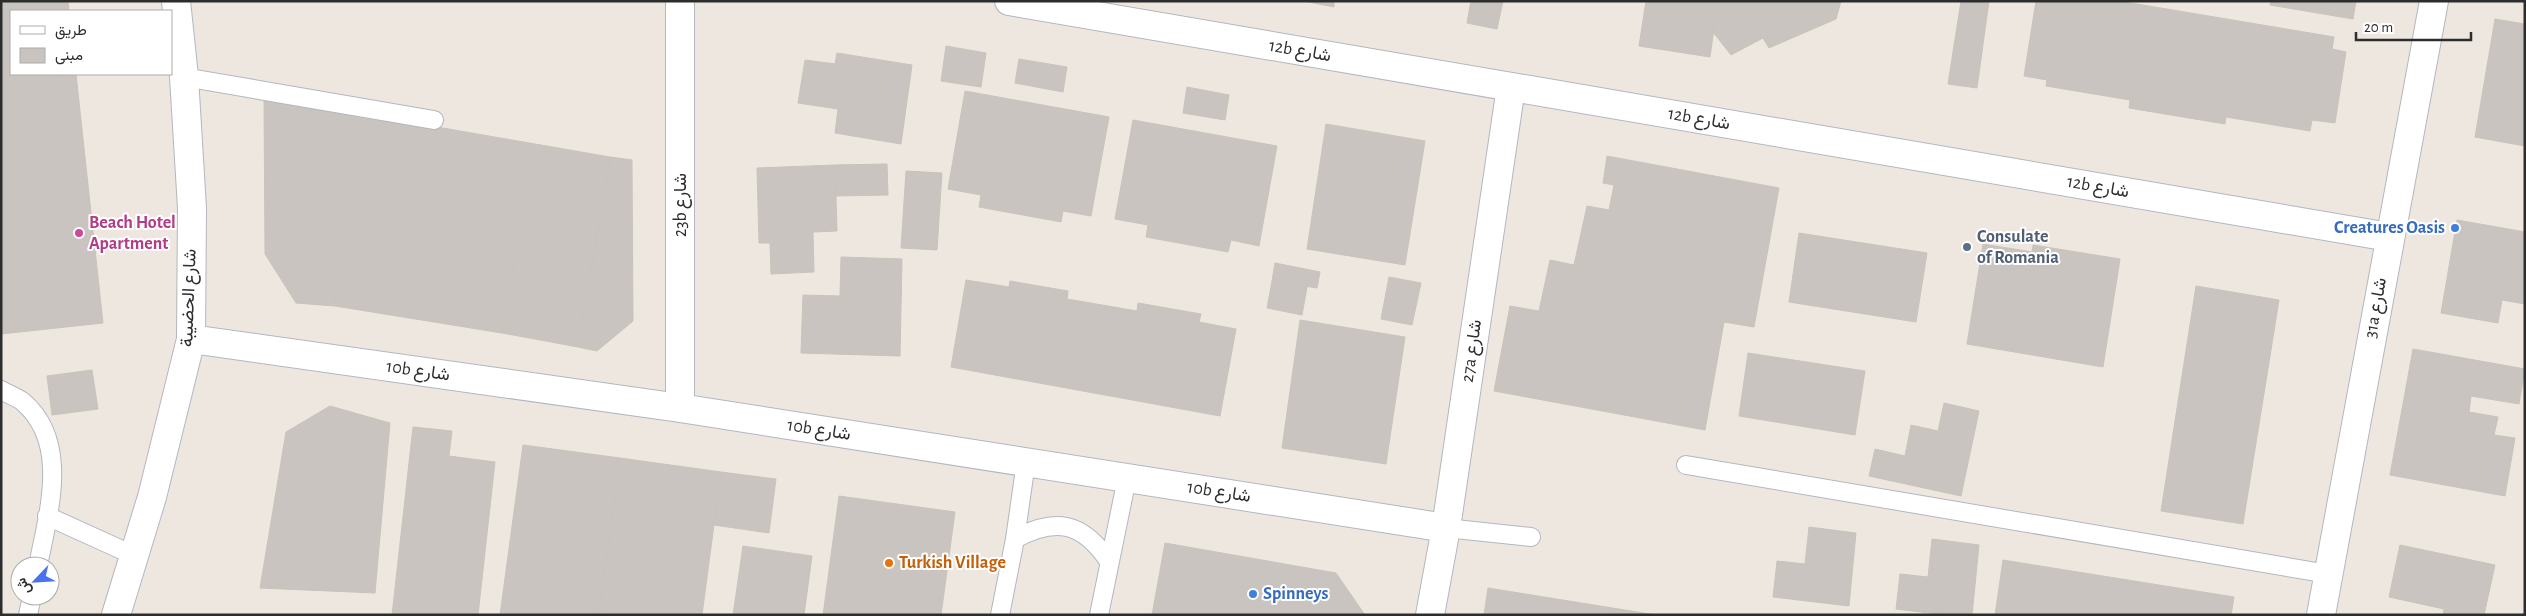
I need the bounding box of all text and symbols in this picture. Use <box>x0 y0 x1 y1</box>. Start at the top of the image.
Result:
legend <box>10 10 172 75</box>
scale bar <box>2356 10 2471 42</box>
text: 20 m <box>2364 20 2393 35</box>
text: طريق <box>55 23 87 40</box>
street label: 12b شارع <box>1267 37 1332 67</box>
text: مبنى <box>55 48 83 65</box>
street label: 12b شارع <box>1666 105 1731 135</box>
street label: 23b شارع <box>672 173 692 237</box>
street label: 12b شارع <box>2065 173 2130 203</box>
place label: Beach Hotel Apartment <box>89 214 176 253</box>
place label: Creatures Oasis <box>2334 219 2445 237</box>
marker: Creatures Oasis <box>2449 222 2461 234</box>
marker: Beach Hotel Apartment <box>73 227 85 239</box>
place label: Consulate of Romania <box>1977 228 2059 267</box>
marker: Consulate of Romania <box>1961 241 1973 253</box>
street label: شارع الحضيبة <box>178 249 202 348</box>
street label: 31a شارع <box>2362 276 2392 340</box>
street label: 27a شارع <box>1459 318 1487 384</box>
street label: 10b شارع <box>385 358 451 386</box>
street label: 10b شارع <box>786 416 852 446</box>
street label: 10b شارع <box>1186 478 1252 508</box>
place label: Turkish Village <box>899 554 1006 572</box>
north arrow <box>10 556 60 606</box>
marker: Turkish Village <box>883 557 895 569</box>
text: ش <box>14 575 35 597</box>
place label: Spinneys <box>1263 585 1328 603</box>
marker: Spinneys <box>1247 588 1259 600</box>

